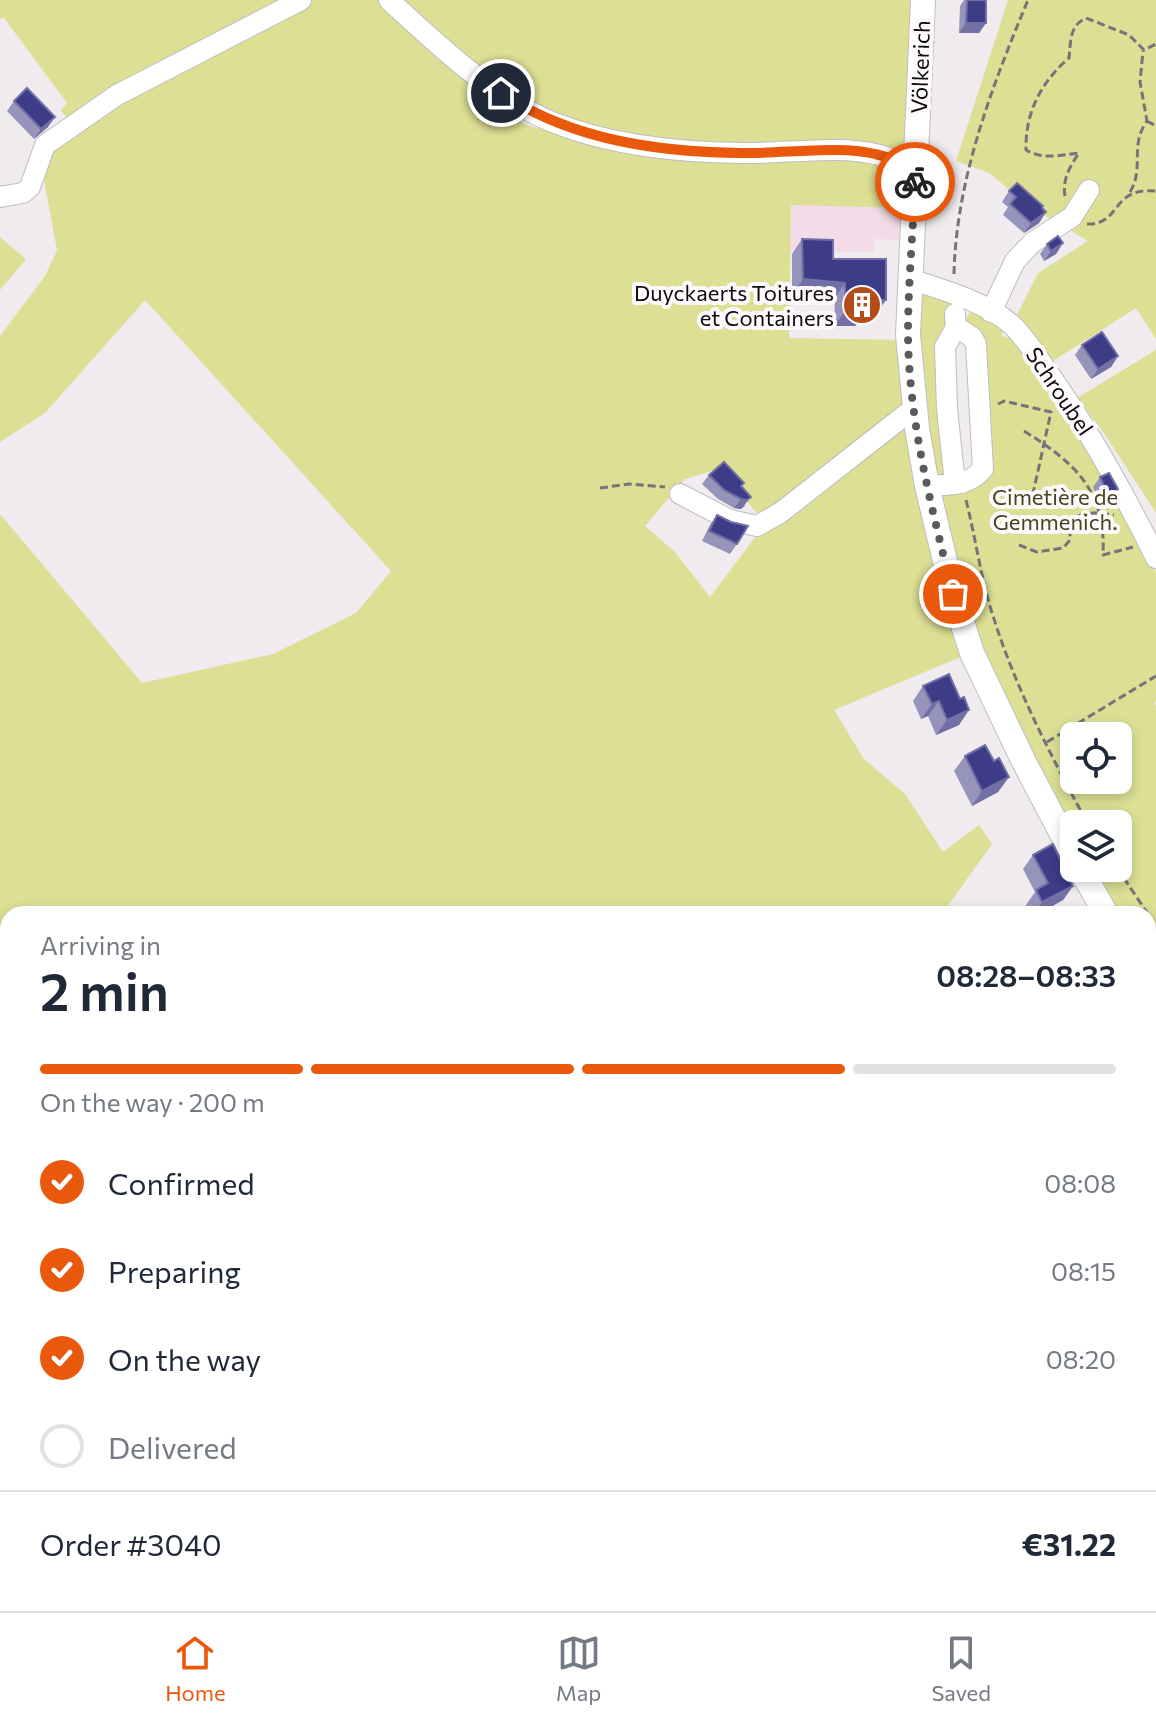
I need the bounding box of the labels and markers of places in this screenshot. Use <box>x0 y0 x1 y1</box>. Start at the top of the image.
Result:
pin <box>467 59 535 127</box>
place label: Duyckaerts Toitures et Containers <box>634 279 834 331</box>
building icon: Duyckaerts Toitures et Containers <box>841 284 883 326</box>
pin <box>919 560 987 628</box>

